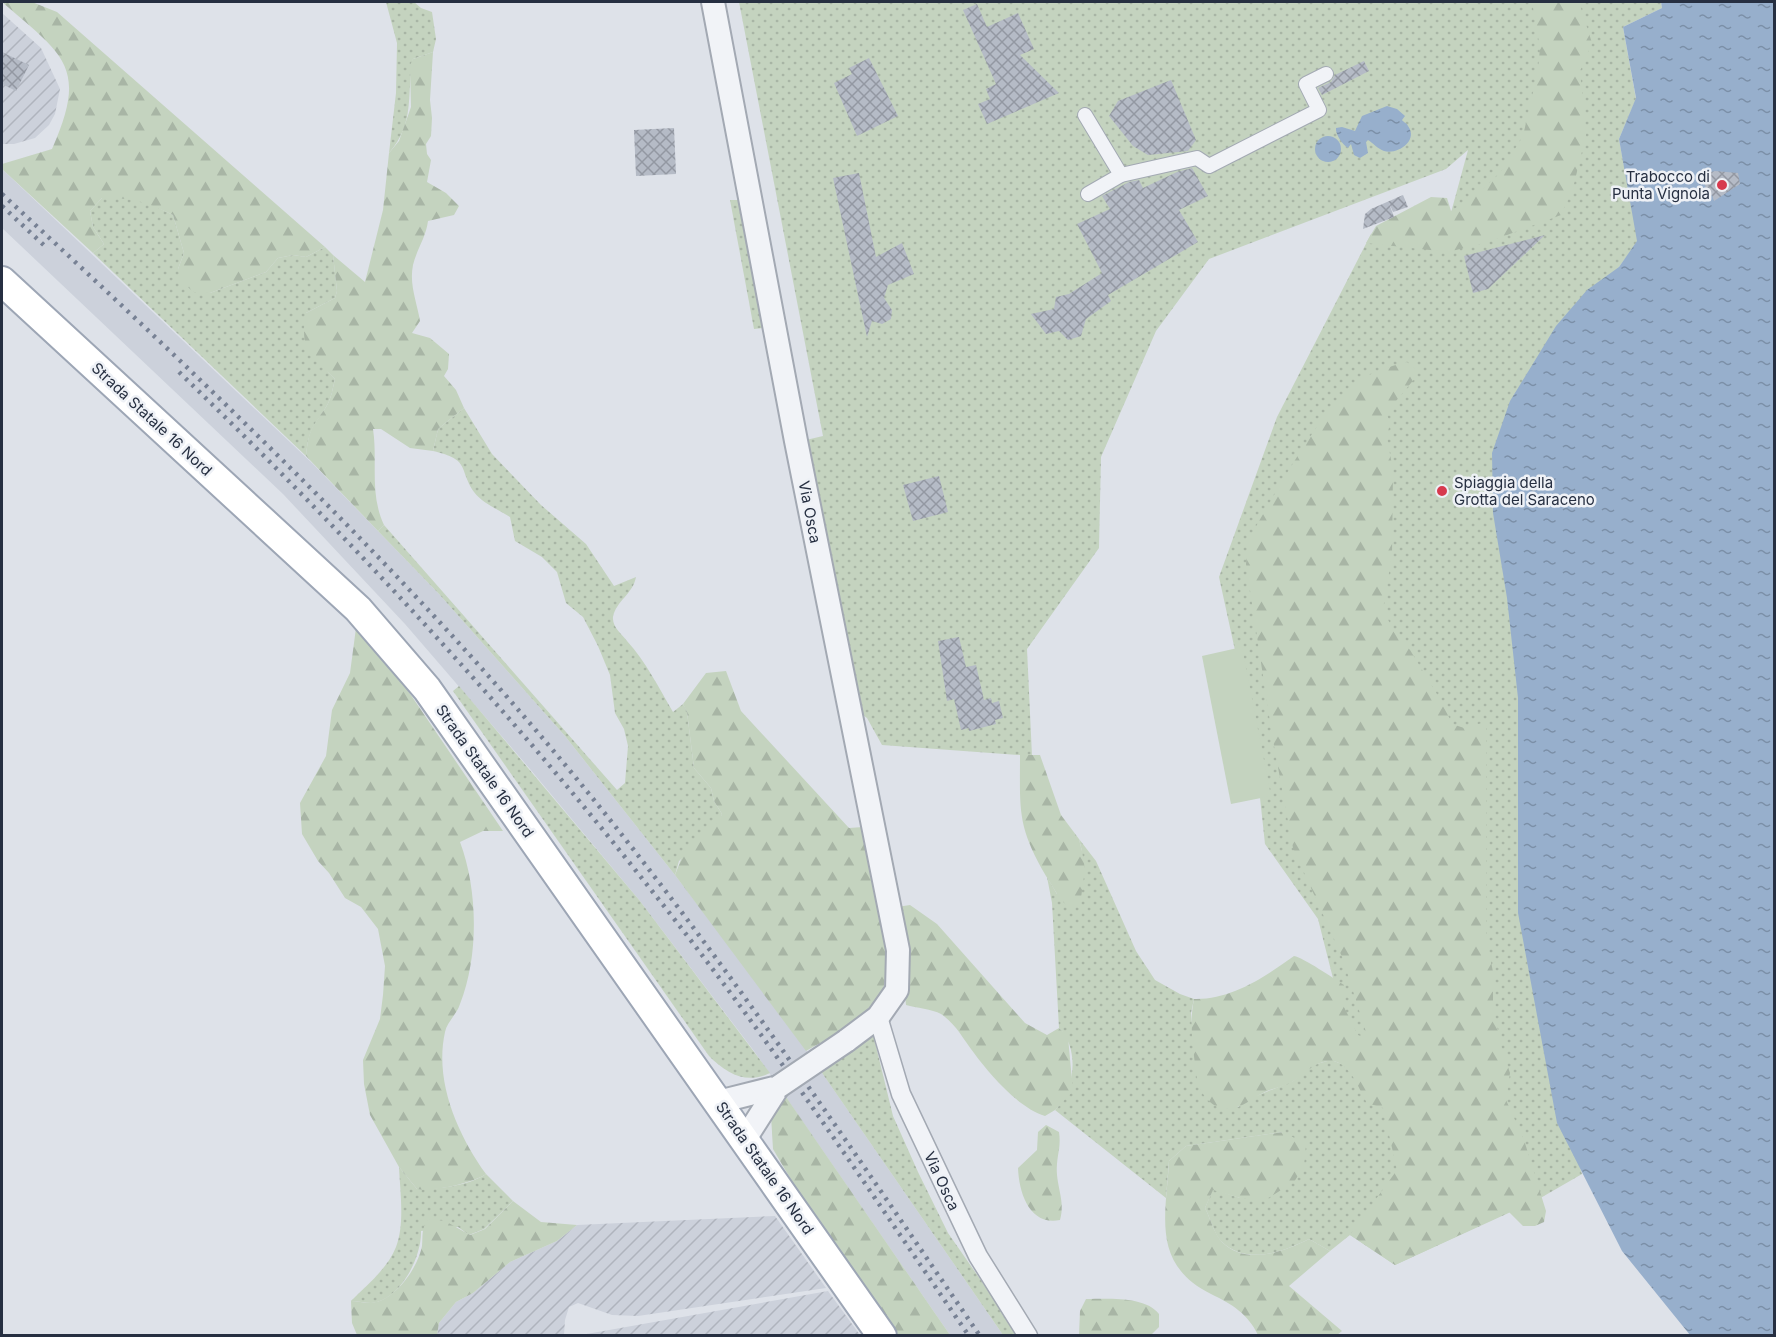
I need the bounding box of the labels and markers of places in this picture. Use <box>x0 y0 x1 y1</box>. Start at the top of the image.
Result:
place label: Trabocco di Punta Vignola <box>1612 167 1710 203</box>
marker: Trabocco di Punta Vignola <box>1715 178 1729 192</box>
place label: Spiaggia della Grotta del Saraceno <box>1454 473 1595 509</box>
marker: Spiaggia della Grotta del Saraceno <box>1435 484 1449 498</box>

